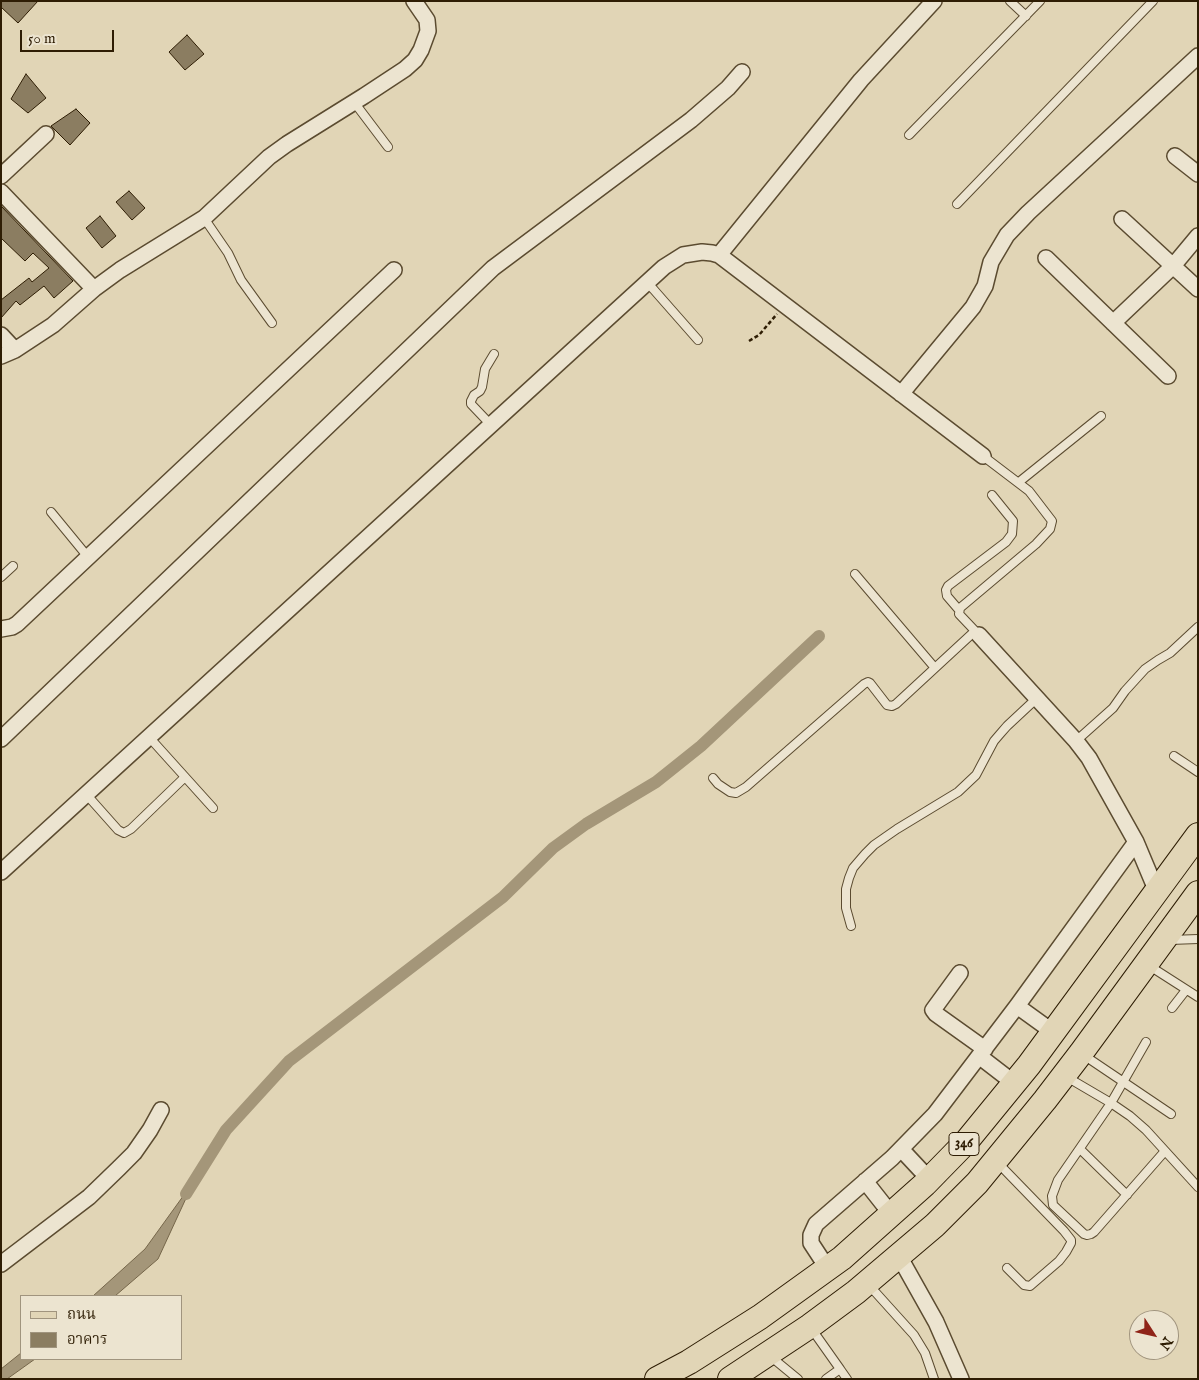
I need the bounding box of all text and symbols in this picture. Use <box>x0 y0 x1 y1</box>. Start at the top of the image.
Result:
scale bar <box>22 20 116 52</box>
text: 50 m <box>28 29 56 48</box>
road number: 346 <box>949 1132 979 1156</box>
legend <box>20 1295 182 1360</box>
text: ถนน <box>67 1305 96 1324</box>
north arrow <box>1129 1310 1179 1360</box>
text: อาคาร <box>67 1330 107 1349</box>
text: N <box>1155 1333 1176 1353</box>

